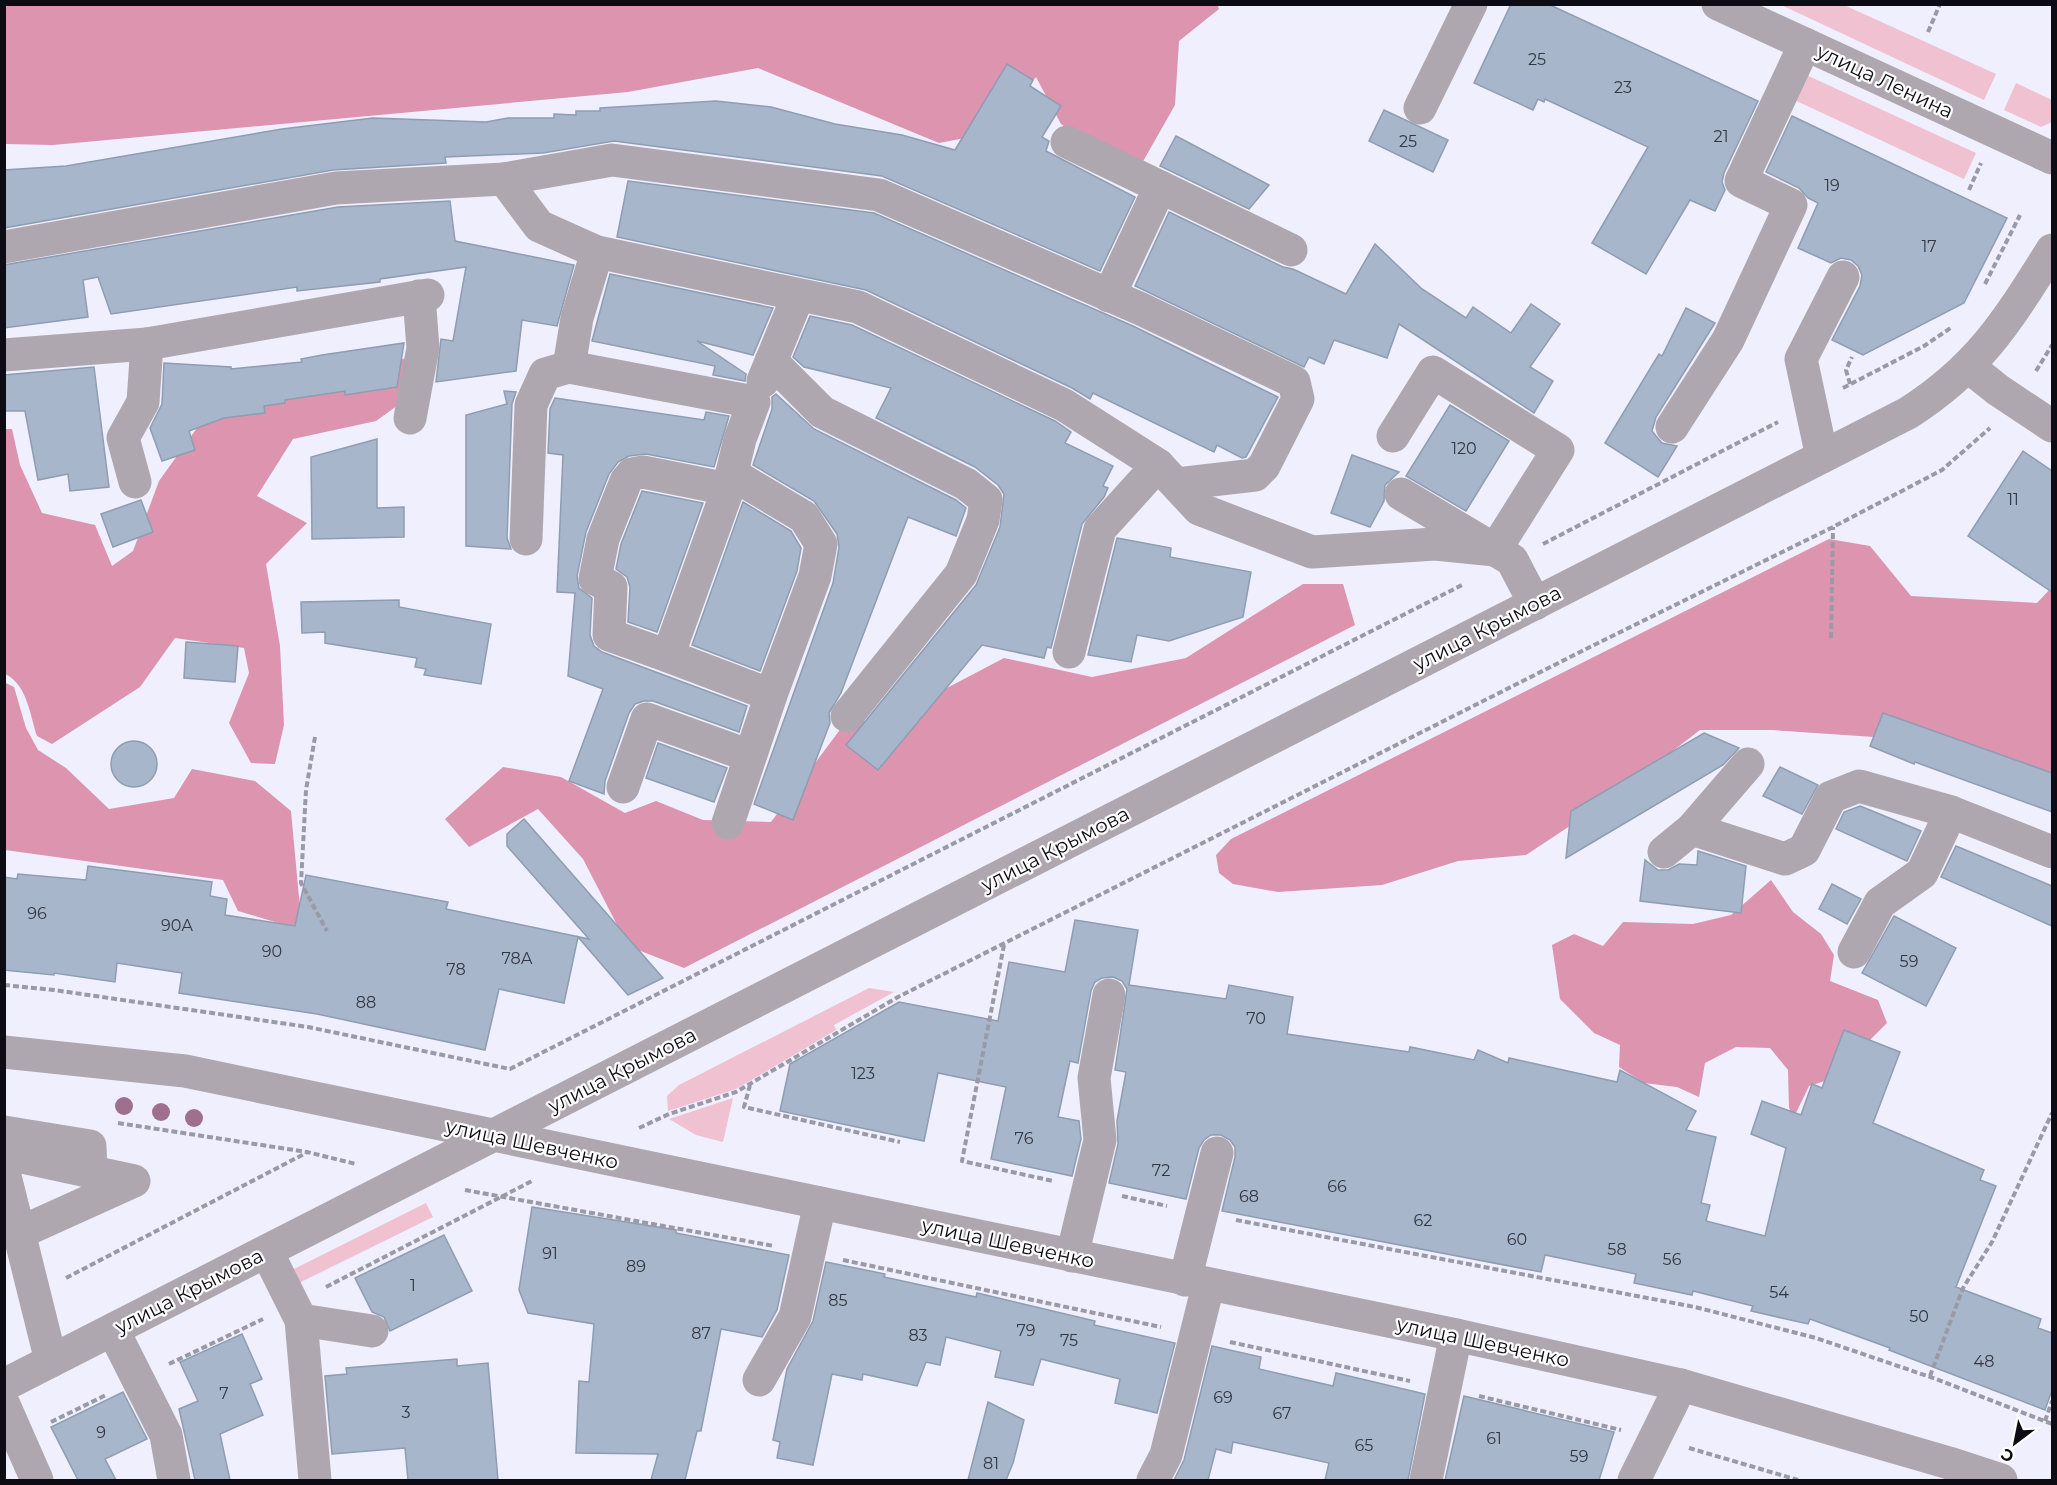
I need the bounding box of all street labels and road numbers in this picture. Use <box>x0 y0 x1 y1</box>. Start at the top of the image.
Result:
street label: улица Ленина <box>1812 38 1957 123</box>
street label: улица Крымова <box>1408 580 1565 676</box>
street label: улица Крымова <box>976 801 1133 897</box>
street label: улица Крымова <box>543 1022 700 1118</box>
street label: улица Шевченко <box>442 1114 621 1174</box>
street label: улица Шевченко <box>918 1213 1097 1273</box>
street label: улица Крымова <box>110 1243 267 1339</box>
street label: улица Шевченко <box>1393 1312 1572 1372</box>

